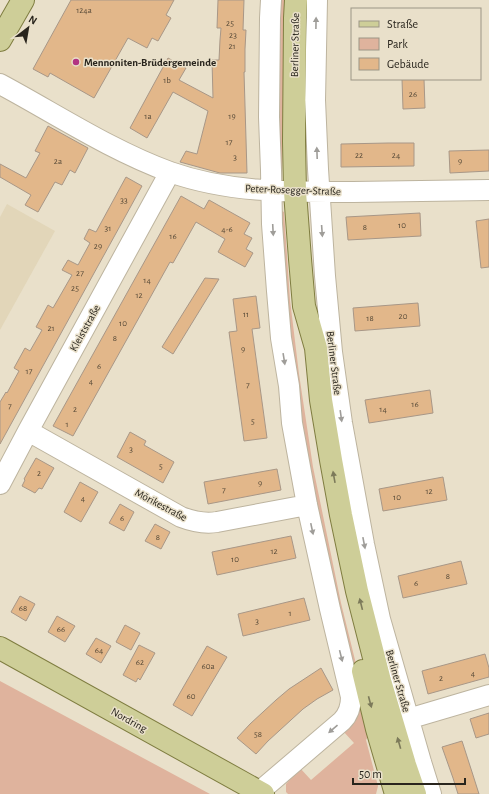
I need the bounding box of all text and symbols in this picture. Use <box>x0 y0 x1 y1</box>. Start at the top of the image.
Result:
house number: 124a <box>76 6 92 15</box>
north arrow <box>8 8 48 48</box>
legend <box>351 8 481 80</box>
text: N <box>27 13 39 27</box>
street label: Berliner Straße <box>289 13 301 77</box>
one-way arrow <box>313 16 319 29</box>
text: Straße <box>387 18 418 30</box>
house number: 25 <box>226 19 234 28</box>
house number: 23 <box>229 31 237 40</box>
text: Park <box>387 38 408 50</box>
house number: 21 <box>228 42 236 51</box>
marker: Mennoniten-Brüdergemeinde <box>71 57 81 67</box>
place label: Mennoniten-Brüdergemeinde <box>84 57 216 68</box>
text: Gebäude <box>387 58 429 70</box>
house number: 1b <box>163 76 171 85</box>
house number: 26 <box>409 90 417 99</box>
house number: 1a <box>144 112 152 121</box>
house number: 19 <box>228 112 236 121</box>
house number: 17 <box>226 138 233 147</box>
one-way arrow <box>314 146 320 159</box>
house number: 22 <box>355 151 363 160</box>
house number: 24 <box>392 151 401 160</box>
house number: 3 <box>233 153 237 162</box>
house number: 2a <box>54 157 62 166</box>
house number: 9 <box>458 157 462 166</box>
street label: Peter-Rosegger-Straße <box>245 183 341 197</box>
house number: 33 <box>120 196 128 205</box>
house number: 10 <box>398 221 406 230</box>
house number: 8 <box>363 223 367 232</box>
house number: 31 <box>105 224 111 233</box>
one-way arrow <box>269 224 276 236</box>
house number: 4-6 <box>221 225 233 234</box>
one-way arrow <box>318 225 325 237</box>
house number: 16 <box>169 232 177 241</box>
house number: 29 <box>94 242 102 251</box>
house number: 27 <box>76 269 84 278</box>
house number: 14 <box>143 276 151 285</box>
house number: 25 <box>71 284 79 293</box>
house number: 12 <box>135 291 143 300</box>
street label: Kleiststraße <box>68 303 102 353</box>
house number: 11 <box>243 310 249 319</box>
house number: 20 <box>399 312 408 321</box>
house number: 18 <box>366 314 374 323</box>
house number: 10 <box>119 319 127 328</box>
house number: 21 <box>47 324 55 333</box>
street label: Berliner Straße <box>325 330 343 396</box>
house number: 8 <box>113 334 117 343</box>
house number: 9 <box>241 345 245 354</box>
one-way arrow <box>281 353 287 365</box>
house number: 6 <box>97 362 101 371</box>
house number: 17 <box>26 367 33 376</box>
house number: 4 <box>89 377 94 386</box>
house number: 7 <box>246 381 250 390</box>
house number: 16 <box>411 400 419 409</box>
house number: 7 <box>8 402 12 411</box>
house number: 2 <box>73 405 77 414</box>
house number: 14 <box>379 405 387 414</box>
one-way arrow <box>338 409 344 422</box>
house number: 5 <box>251 417 255 426</box>
house number: 1 <box>65 420 69 429</box>
house number: 3 <box>129 445 133 454</box>
house number: 5 <box>159 462 163 471</box>
house number: 2 <box>37 469 41 478</box>
one-way arrow <box>331 471 337 483</box>
house number: 9 <box>258 479 262 488</box>
house number: 7 <box>222 486 226 495</box>
street label: Mörikestraße <box>133 487 189 523</box>
house number: 12 <box>425 487 433 496</box>
house number: 10 <box>393 493 401 502</box>
house number: 4 <box>81 494 86 503</box>
house number: 6 <box>120 514 124 523</box>
one-way arrow <box>310 523 316 535</box>
house number: 8 <box>156 533 160 542</box>
one-way arrow <box>361 537 367 550</box>
house number: 12 <box>270 547 278 556</box>
house number: 10 <box>231 555 239 564</box>
house number: 8 <box>446 572 450 581</box>
house number: 6 <box>414 579 418 588</box>
one-way arrow <box>357 598 363 611</box>
house number: 68 <box>19 604 27 613</box>
house number: 1 <box>288 609 292 618</box>
house number: 3 <box>255 617 259 626</box>
house number: 66 <box>57 625 65 634</box>
house number: 64 <box>95 646 104 655</box>
street label: Berliner Straße <box>384 649 412 713</box>
one-way arrow <box>338 650 344 662</box>
house number: 62 <box>136 658 144 667</box>
house number: 60a <box>201 662 215 671</box>
house number: 4 <box>471 669 476 678</box>
house number: 2 <box>439 674 443 683</box>
house number: 60 <box>187 692 196 701</box>
one-way arrow <box>368 696 374 708</box>
street label: Nordring <box>109 706 149 735</box>
one-way arrow <box>327 724 338 733</box>
house number: 58 <box>254 730 262 739</box>
one-way arrow <box>396 737 402 749</box>
scale bar <box>353 760 465 786</box>
text: 50 m <box>359 768 382 780</box>

